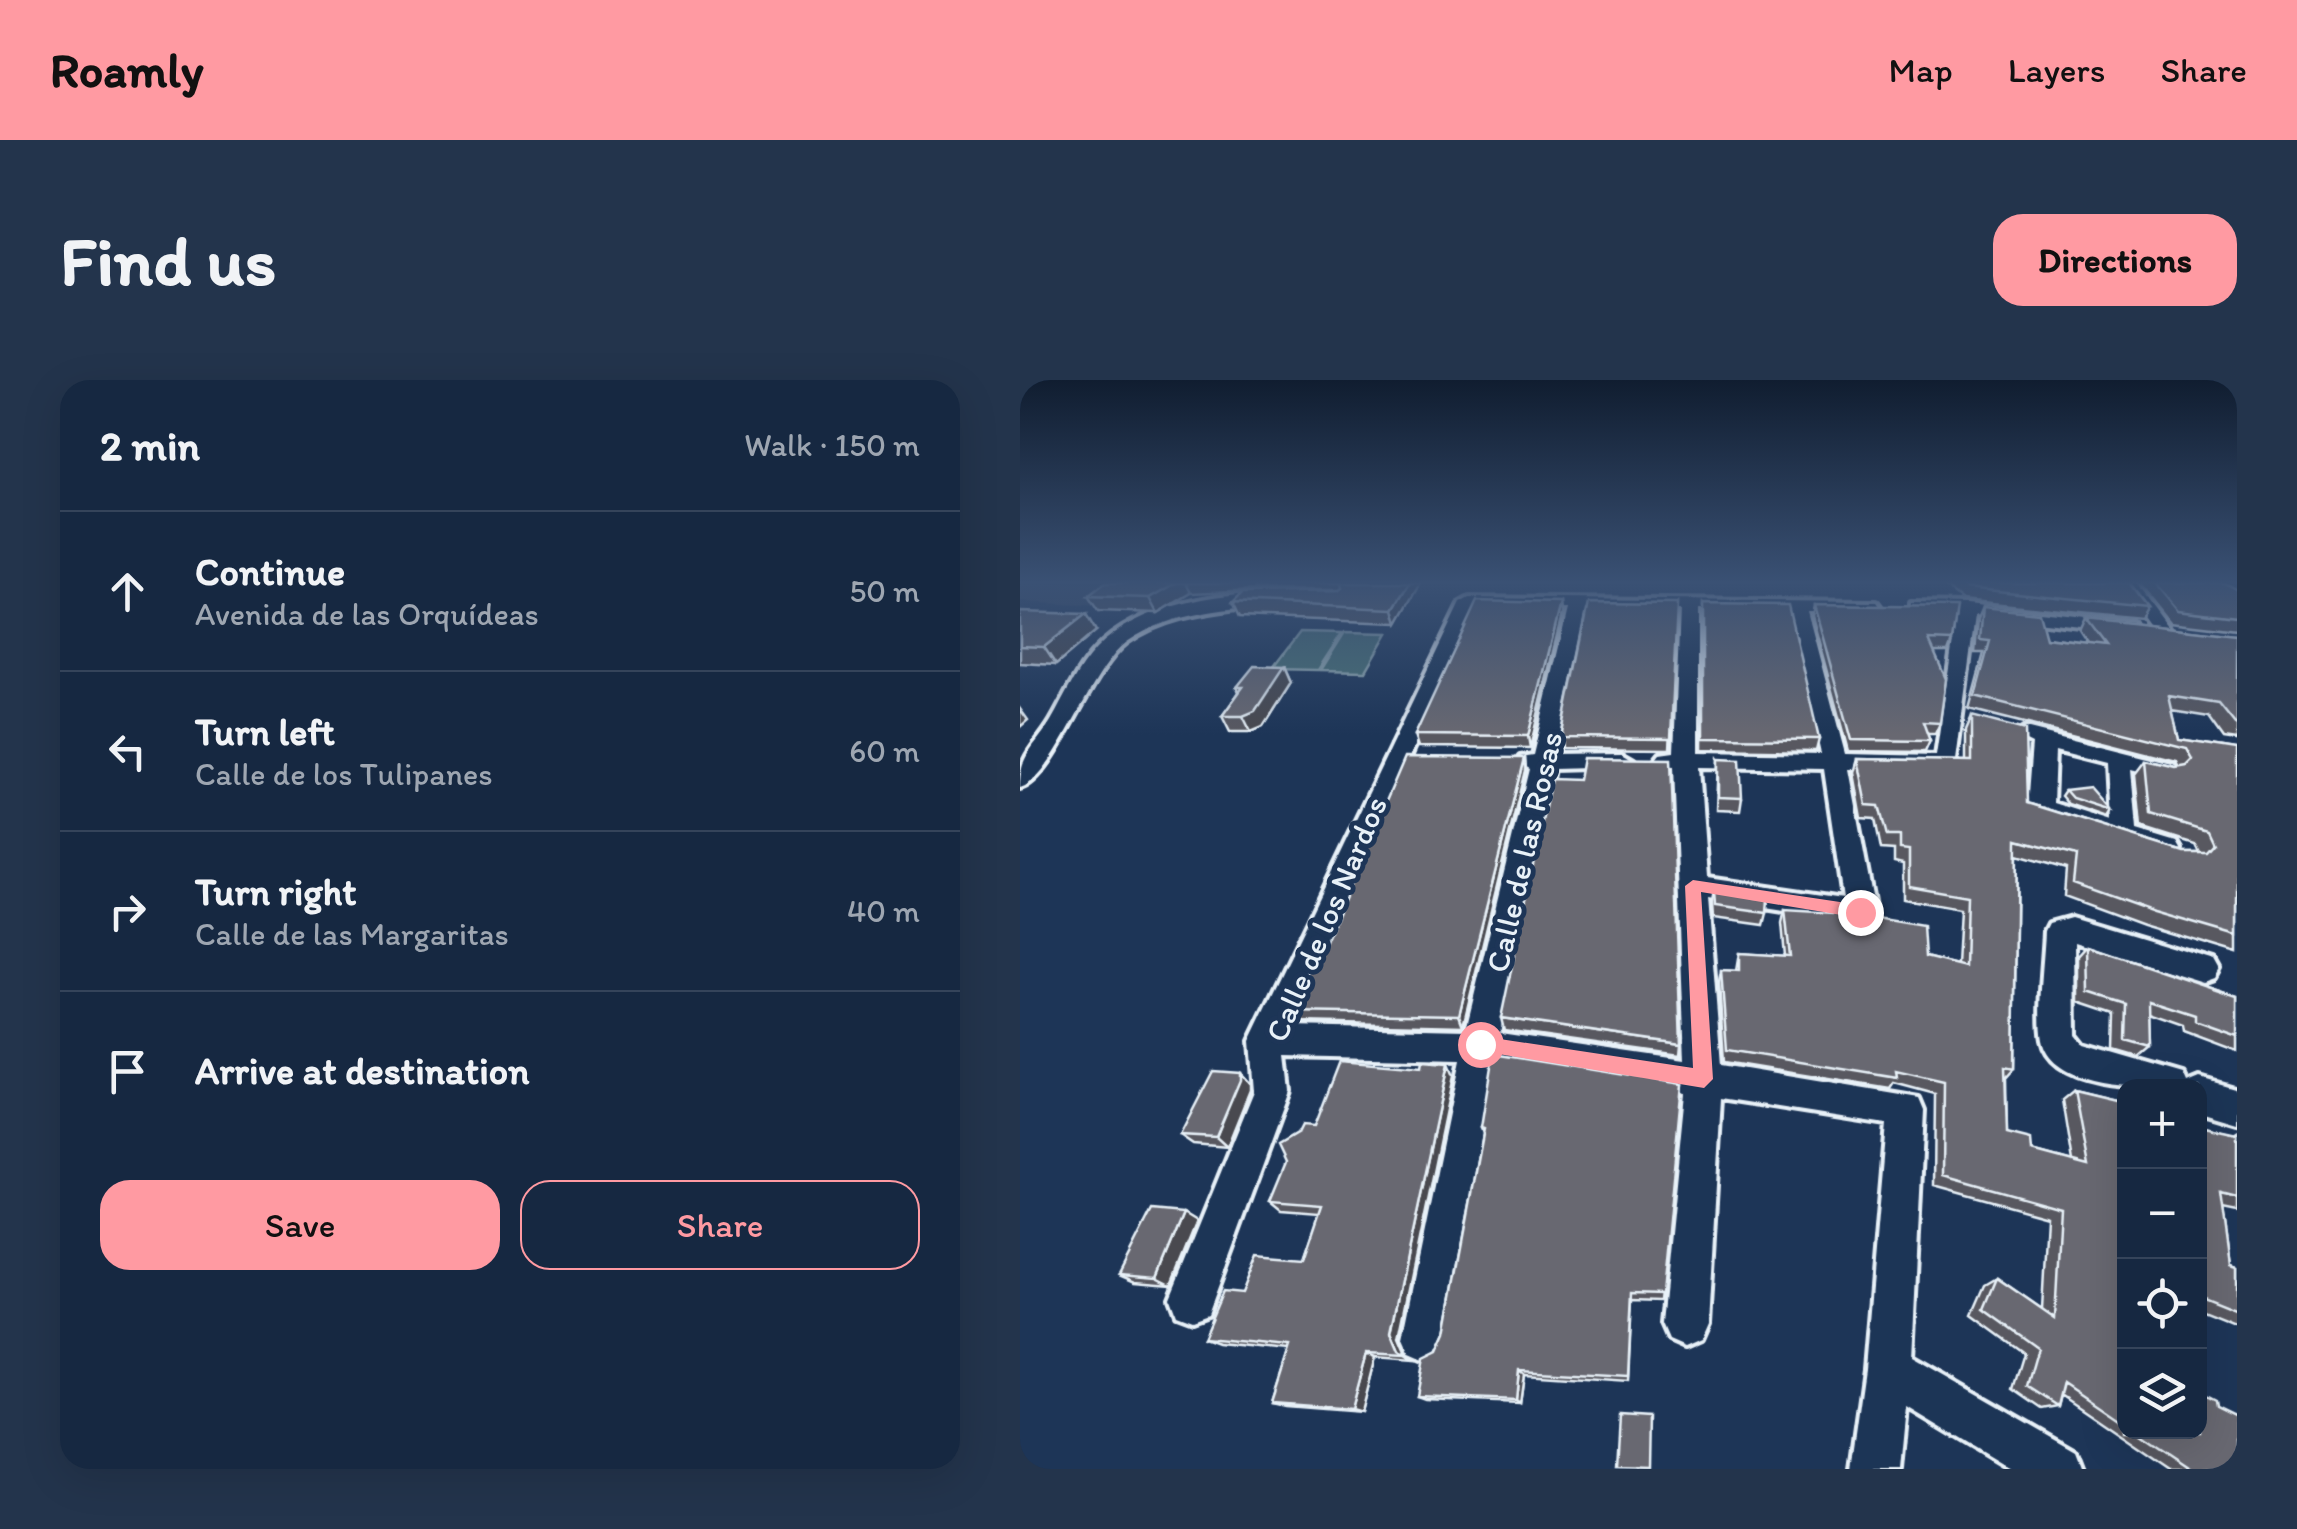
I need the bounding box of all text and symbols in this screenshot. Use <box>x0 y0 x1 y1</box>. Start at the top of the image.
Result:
text: Roamly <box>50 41 204 99</box>
text: Map <box>1889 49 1953 91</box>
text: Layers <box>2008 49 2105 91</box>
text: Share <box>2160 49 2247 91</box>
button: Directions <box>1993 214 2237 306</box>
text: Find us <box>60 218 276 303</box>
text: 2 min <box>100 420 200 471</box>
text: Walk · 150 m <box>744 426 920 464</box>
text: Continue <box>195 549 345 595</box>
icon: ahead <box>100 564 155 619</box>
text: 50 m <box>849 572 920 610</box>
text: Avenida de las Orquídeas <box>195 595 539 633</box>
text: Turn left <box>195 709 335 755</box>
icon: left <box>100 724 155 779</box>
street label: Calle de las Rosas <box>1478 728 1570 976</box>
text: 60 m <box>849 732 920 770</box>
text: Calle de los Tulipanes <box>195 755 493 793</box>
street label: Calle de los Nardos <box>1257 791 1395 1047</box>
text: Turn right <box>195 869 357 915</box>
icon: right <box>100 884 155 939</box>
route end <box>1838 890 1884 936</box>
text: 40 m <box>847 892 920 930</box>
text: Calle de las Margaritas <box>195 915 509 953</box>
route start <box>1458 1022 1504 1068</box>
icon: arrive <box>100 1044 155 1099</box>
text: Arrive at destination <box>195 1048 530 1094</box>
map controls <box>2117 1079 2207 1439</box>
button: + <box>2117 1079 2207 1169</box>
button: − <box>2117 1169 2207 1259</box>
button: Save <box>100 1180 500 1270</box>
button: Share <box>520 1180 920 1270</box>
button: locate <box>2117 1259 2207 1349</box>
button: layers <box>2117 1349 2207 1439</box>

